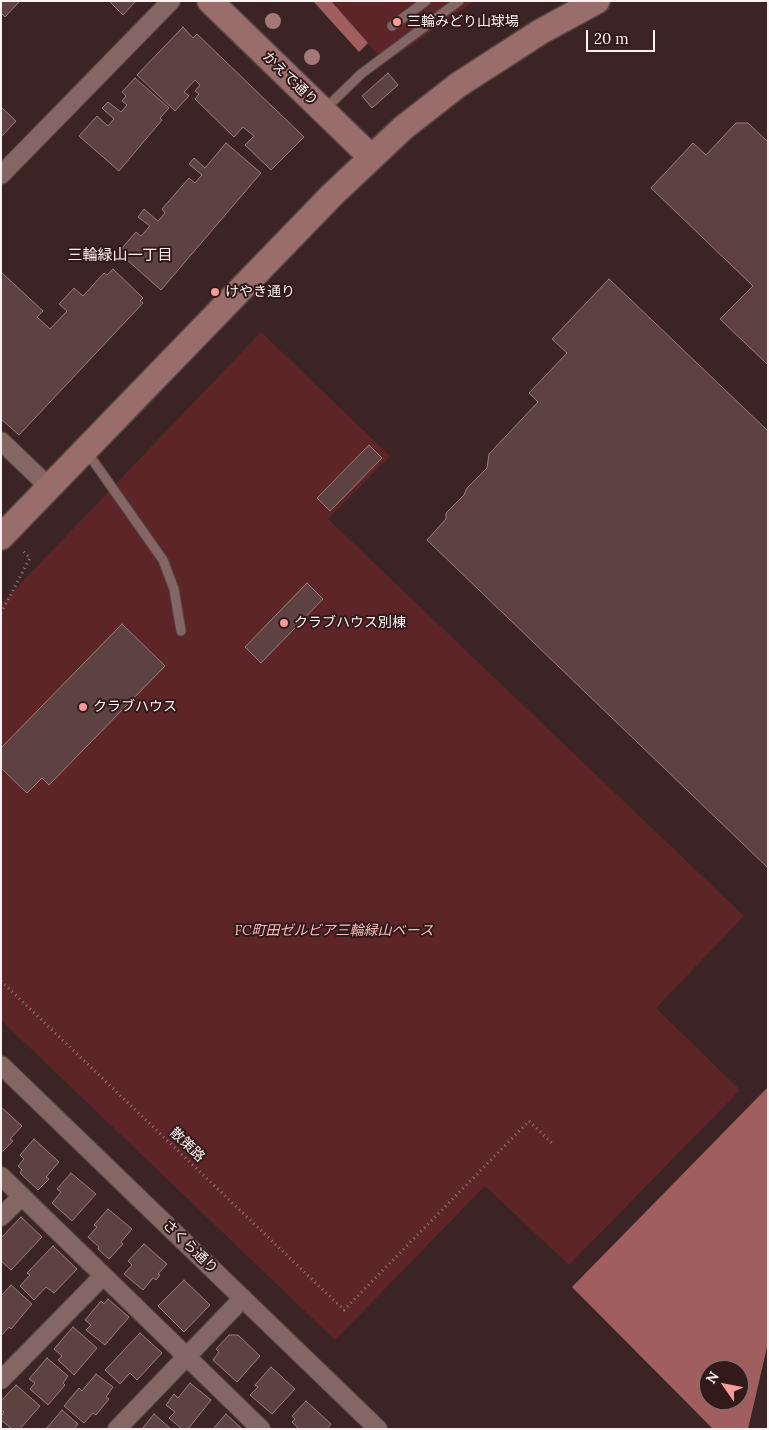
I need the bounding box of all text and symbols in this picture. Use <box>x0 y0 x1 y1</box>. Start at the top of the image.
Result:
place label: 三輪みどり山球場 <box>407 14 519 30</box>
marker: 三輪みどり山球場 <box>391 16 403 28</box>
scale bar <box>589 20 658 52</box>
text: 20 m <box>594 29 629 48</box>
street label: かえで通り <box>259 49 321 109</box>
district label: 三輪緑山一丁目 <box>68 247 172 265</box>
place label: けやき通り <box>225 284 295 300</box>
marker: けやき通り <box>209 286 221 298</box>
place label: クラブハウス別棟 <box>294 615 406 631</box>
marker: クラブハウス別棟 <box>278 617 290 629</box>
place label: クラブハウス <box>93 699 177 715</box>
marker: クラブハウス <box>77 701 89 713</box>
park label: FC町田ゼルビア三輪緑山ベース <box>234 923 434 939</box>
street label: 散策路 <box>166 1124 208 1166</box>
street label: さくら通り <box>159 1217 221 1277</box>
north arrow <box>699 1360 749 1410</box>
text: N <box>702 1368 723 1387</box>

